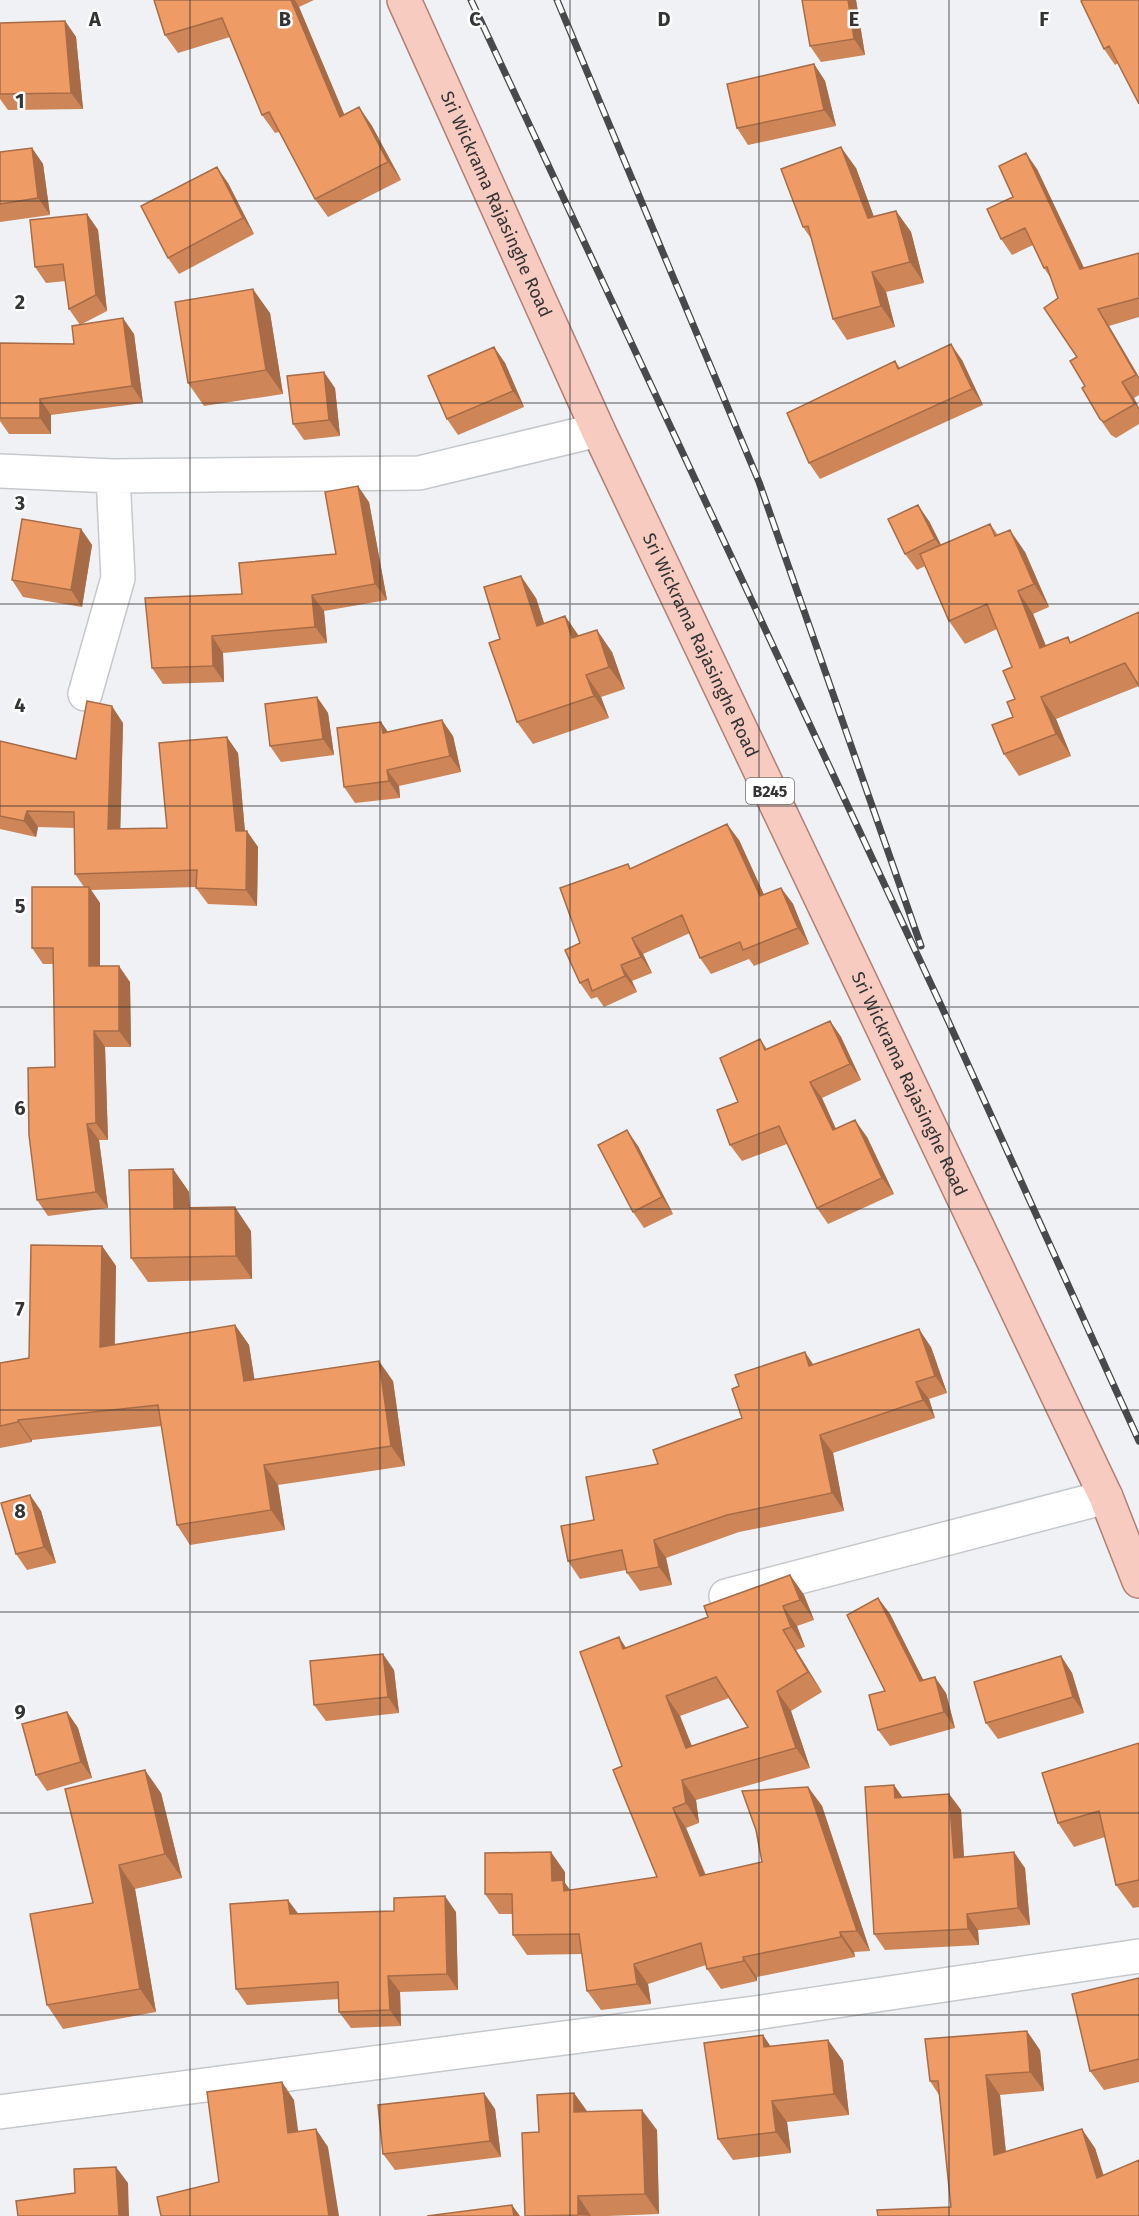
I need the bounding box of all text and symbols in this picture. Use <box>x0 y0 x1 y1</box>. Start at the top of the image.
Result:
text: A <box>88 7 102 31</box>
text: B <box>279 7 291 31</box>
text: C <box>469 7 481 31</box>
text: D <box>657 7 671 31</box>
text: E <box>849 7 859 31</box>
text: F <box>1039 7 1049 31</box>
street label: Sri Wickrama Rajasinghe Road <box>436 88 557 321</box>
text: 1 <box>15 89 25 113</box>
text: 2 <box>15 290 25 314</box>
text: 3 <box>14 491 25 515</box>
street label: Sri Wickrama Rajasinghe Road <box>638 529 763 761</box>
text: 4 <box>14 693 26 717</box>
road number: B245 <box>746 778 794 804</box>
text: 5 <box>15 894 26 918</box>
street label: Sri Wickrama Rajasinghe Road <box>847 968 972 1200</box>
text: 6 <box>14 1096 26 1120</box>
text: 7 <box>15 1297 25 1321</box>
text: 8 <box>14 1499 26 1523</box>
text: 9 <box>14 1700 26 1724</box>

